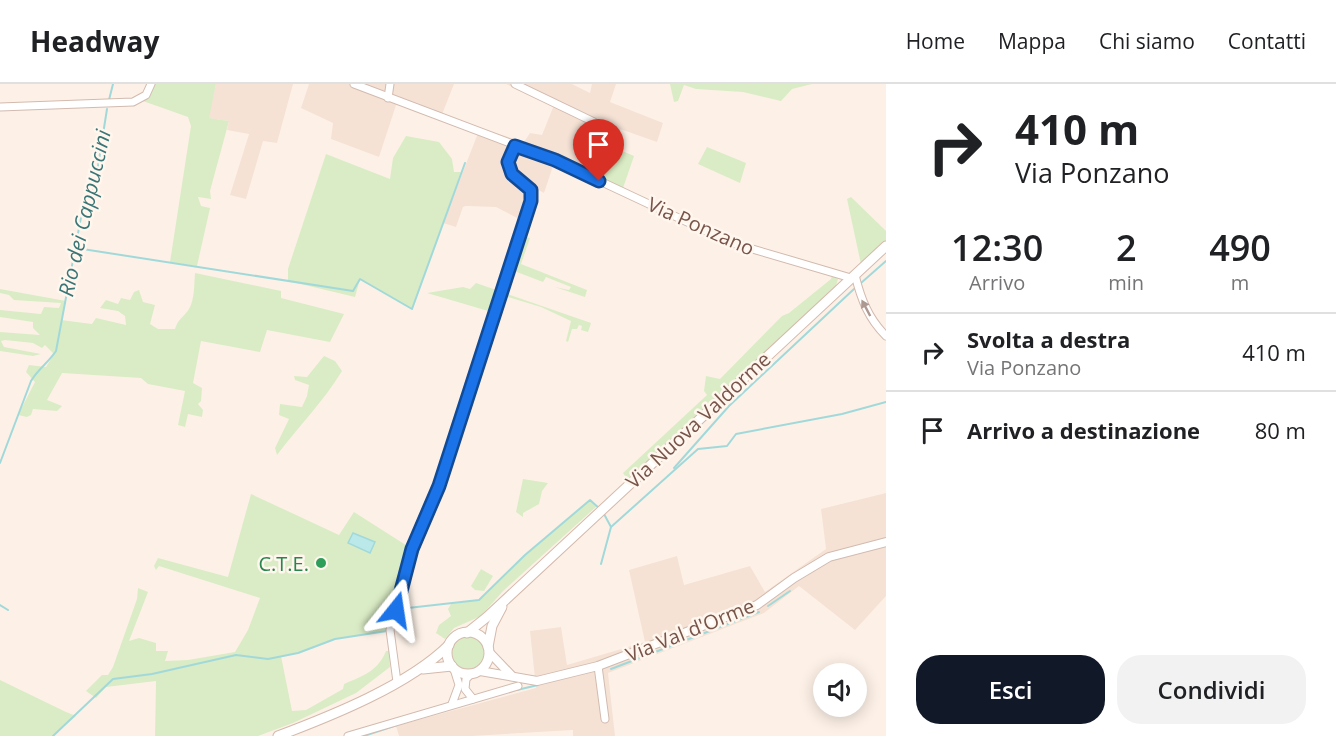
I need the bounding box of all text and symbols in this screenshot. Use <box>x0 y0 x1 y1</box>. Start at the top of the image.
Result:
text: Headway <box>30 22 159 60</box>
text: Home <box>906 27 965 55</box>
text: Mappa <box>998 27 1066 55</box>
text: Chi siamo <box>1099 27 1195 55</box>
text: Contatti <box>1228 27 1306 55</box>
text: 410 m <box>1015 100 1139 157</box>
icon: right <box>916 108 994 186</box>
pin <box>573 119 624 181</box>
water label: Rio dei Cappuccini <box>51 126 117 299</box>
icon: arrive <box>582 128 615 161</box>
text: Via Ponzano <box>1015 154 1169 191</box>
street label: Via Ponzano <box>643 190 759 262</box>
text: 12:30 <box>951 223 1043 272</box>
text: 2 <box>1116 223 1137 272</box>
text: 490 <box>1209 223 1271 272</box>
text: Arrivo <box>969 269 1025 296</box>
text: min <box>1108 269 1144 296</box>
text: m <box>1231 269 1249 296</box>
one-way arrow <box>861 299 871 316</box>
text: Svolta a destra <box>967 324 1130 354</box>
icon: right <box>916 336 949 369</box>
text: 410 m <box>1242 337 1306 367</box>
street label: Via Nuova Valdorme <box>620 346 776 494</box>
text: Via Ponzano <box>967 354 1081 381</box>
icon: arrive <box>916 414 949 447</box>
text: Arrivo a destinazione <box>967 415 1200 445</box>
text: 80 m <box>1255 415 1306 445</box>
place label: C.T.E. <box>259 550 309 577</box>
marker: C.T.E. <box>314 556 328 570</box>
position arrow <box>364 578 428 642</box>
street label: Via Val d'Orme <box>622 592 758 668</box>
button: Esci <box>916 655 1105 724</box>
button: Condividi <box>1117 655 1306 724</box>
map controls <box>813 663 867 717</box>
button: sound <box>813 663 867 717</box>

